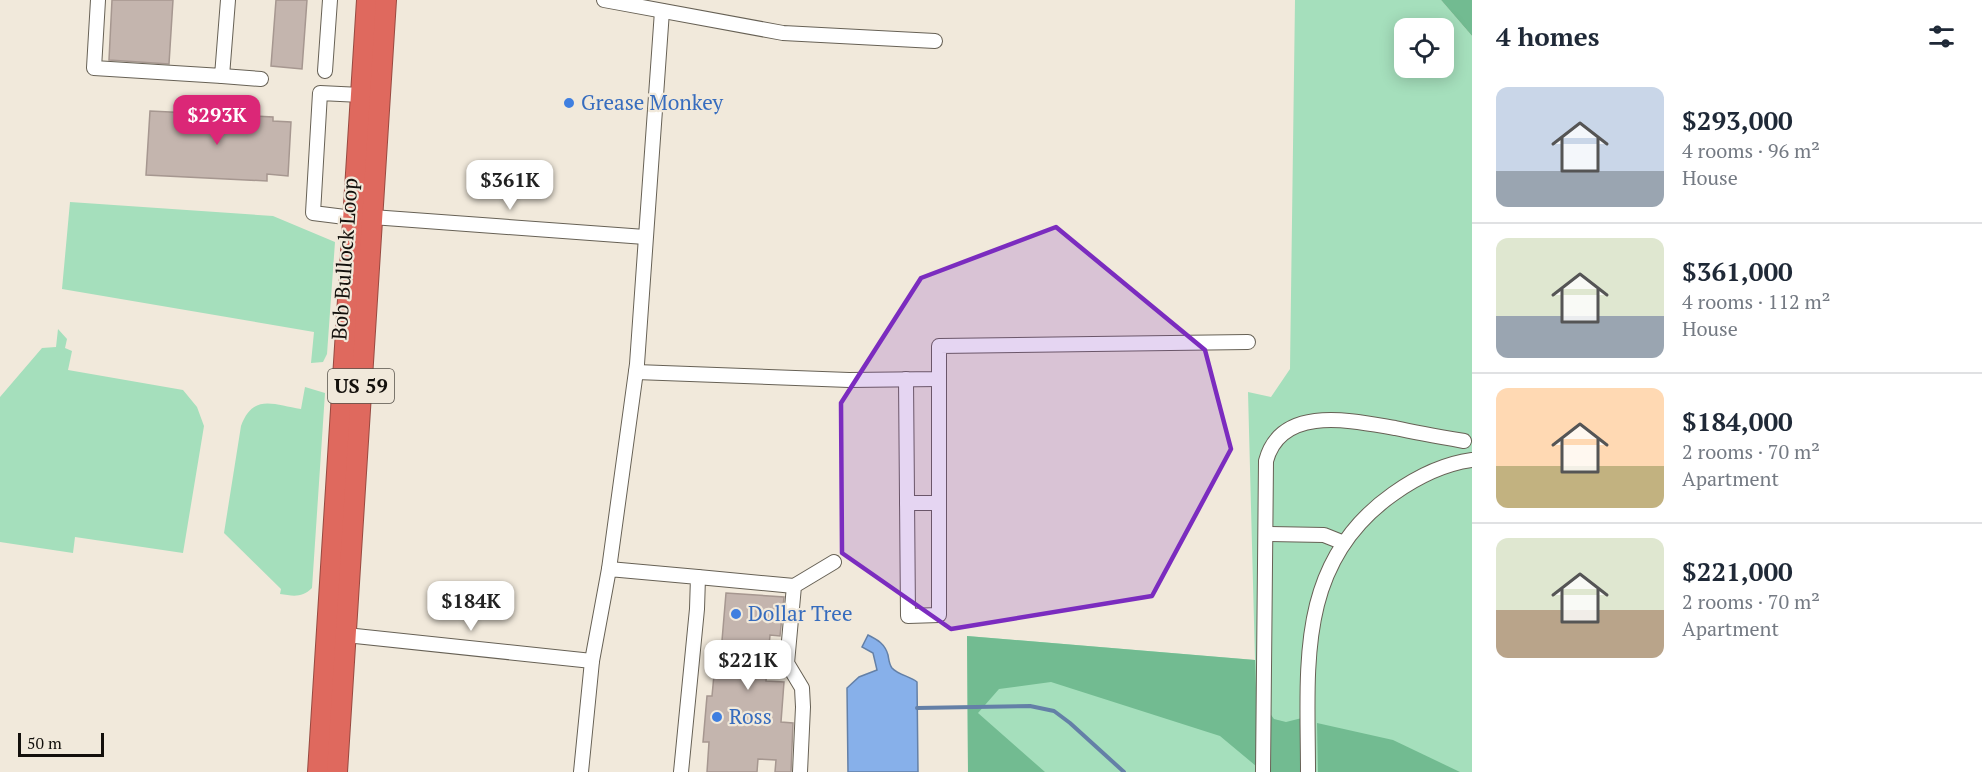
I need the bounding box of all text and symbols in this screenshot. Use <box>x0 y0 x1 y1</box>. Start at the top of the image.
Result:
map controls <box>1394 18 1454 78</box>
button: locate <box>1394 18 1454 78</box>
text: 4 homes <box>1496 19 1600 53</box>
icon: filters <box>1925 20 1958 53</box>
place label: Grease Monkey <box>581 88 724 116</box>
pin: $293K <box>175 95 259 146</box>
marker: Grease Monkey <box>562 96 576 110</box>
text: $293K <box>187 101 247 128</box>
text: $293,000 <box>1682 103 1793 137</box>
icon: home <box>1544 111 1616 183</box>
text: 4 rooms · 96 m² <box>1682 137 1820 164</box>
pin: $361K <box>468 160 552 211</box>
text: House <box>1682 164 1738 191</box>
text: $361K <box>480 166 540 193</box>
street label: Bob Bullock Loop <box>324 177 364 341</box>
text: $361,000 <box>1682 254 1793 288</box>
icon: home <box>1544 262 1616 334</box>
text: 4 rooms · 112 m² <box>1682 288 1830 315</box>
text: House <box>1682 315 1738 342</box>
road number: US 59 <box>328 369 394 403</box>
text: $184,000 <box>1682 404 1793 438</box>
icon: home <box>1544 412 1616 484</box>
text: 2 rooms · 70 m² <box>1682 438 1820 465</box>
text: Apartment <box>1682 465 1779 492</box>
text: $221,000 <box>1682 554 1793 588</box>
icon: home <box>1544 562 1616 634</box>
pin: $184K <box>429 581 513 632</box>
text: $184K <box>441 587 501 614</box>
text: 2 rooms · 70 m² <box>1682 588 1820 615</box>
place label: Dollar Tree <box>748 599 852 627</box>
marker: Dollar Tree <box>729 607 743 621</box>
text: Apartment <box>1682 615 1779 642</box>
pin: $221K <box>706 640 790 691</box>
text: $221K <box>718 646 778 673</box>
place label: Ross <box>729 702 772 730</box>
marker: Ross <box>710 710 724 724</box>
scale bar <box>18 730 104 758</box>
text: 50 m <box>27 732 62 754</box>

